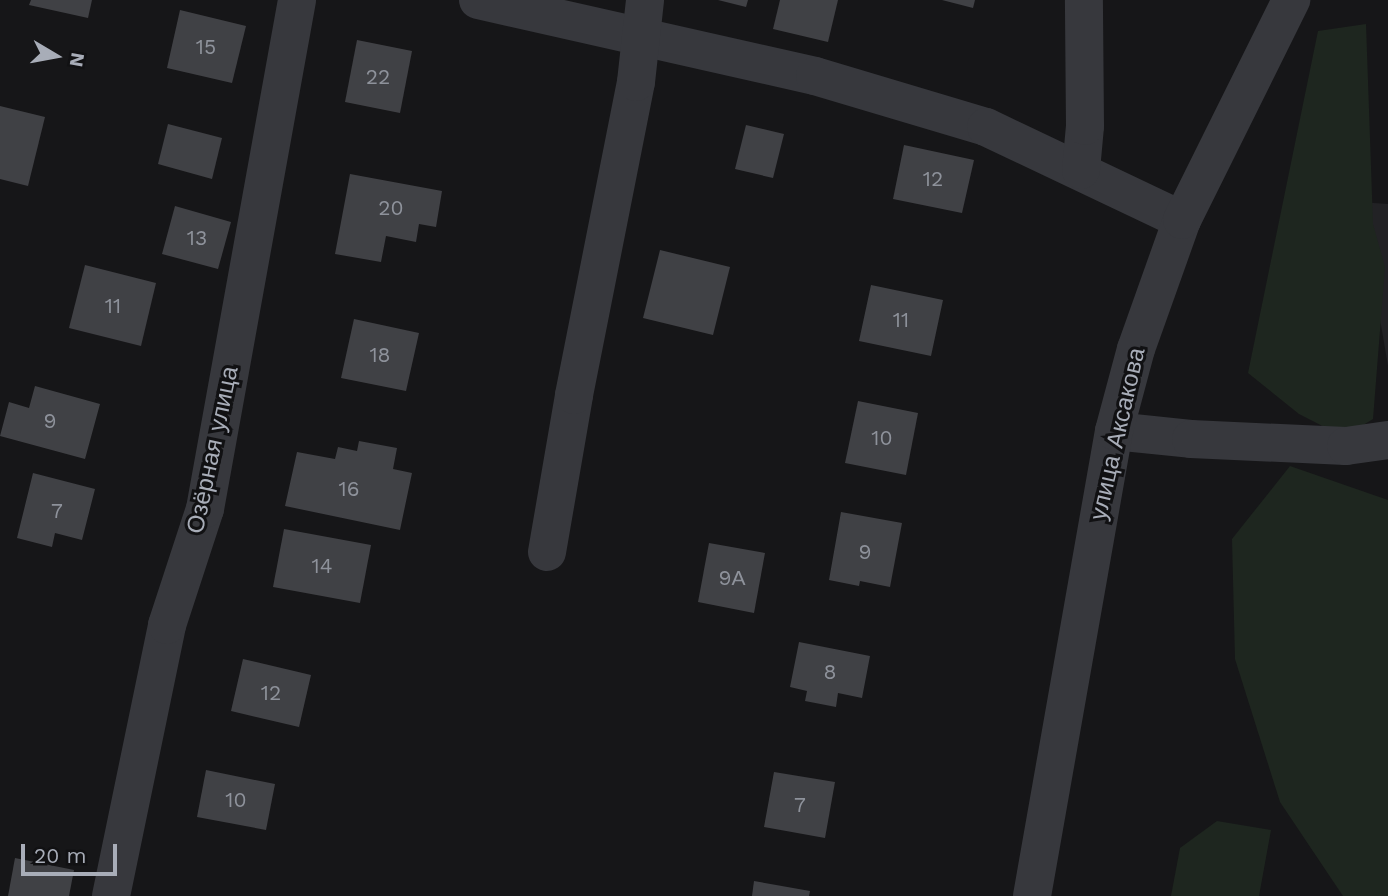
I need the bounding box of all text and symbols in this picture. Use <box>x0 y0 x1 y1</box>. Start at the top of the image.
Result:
north arrow <box>21 21 91 91</box>
house number: 15 <box>196 34 216 60</box>
text: N <box>65 51 90 69</box>
house number: 22 <box>366 64 390 90</box>
house number: 12 <box>923 166 943 192</box>
house number: 20 <box>378 195 404 221</box>
house number: 13 <box>187 225 207 251</box>
house number: 11 <box>105 293 121 319</box>
house number: 11 <box>893 307 909 333</box>
house number: 18 <box>369 342 391 368</box>
street label: улица Аксакова <box>1084 345 1152 523</box>
street label: Озёрная улица <box>181 364 245 536</box>
house number: 9 <box>44 408 56 434</box>
house number: 10 <box>871 425 893 451</box>
house number: 16 <box>339 476 359 502</box>
house number: 7 <box>51 498 63 524</box>
house number: 9 <box>859 539 871 565</box>
house number: 14 <box>311 553 333 579</box>
house number: 9А <box>719 565 745 591</box>
house number: 8 <box>824 659 836 685</box>
house number: 12 <box>261 680 281 706</box>
house number: 10 <box>225 787 247 813</box>
house number: 7 <box>794 792 806 818</box>
scale bar <box>24 830 121 874</box>
text: 20 m <box>34 843 86 868</box>

